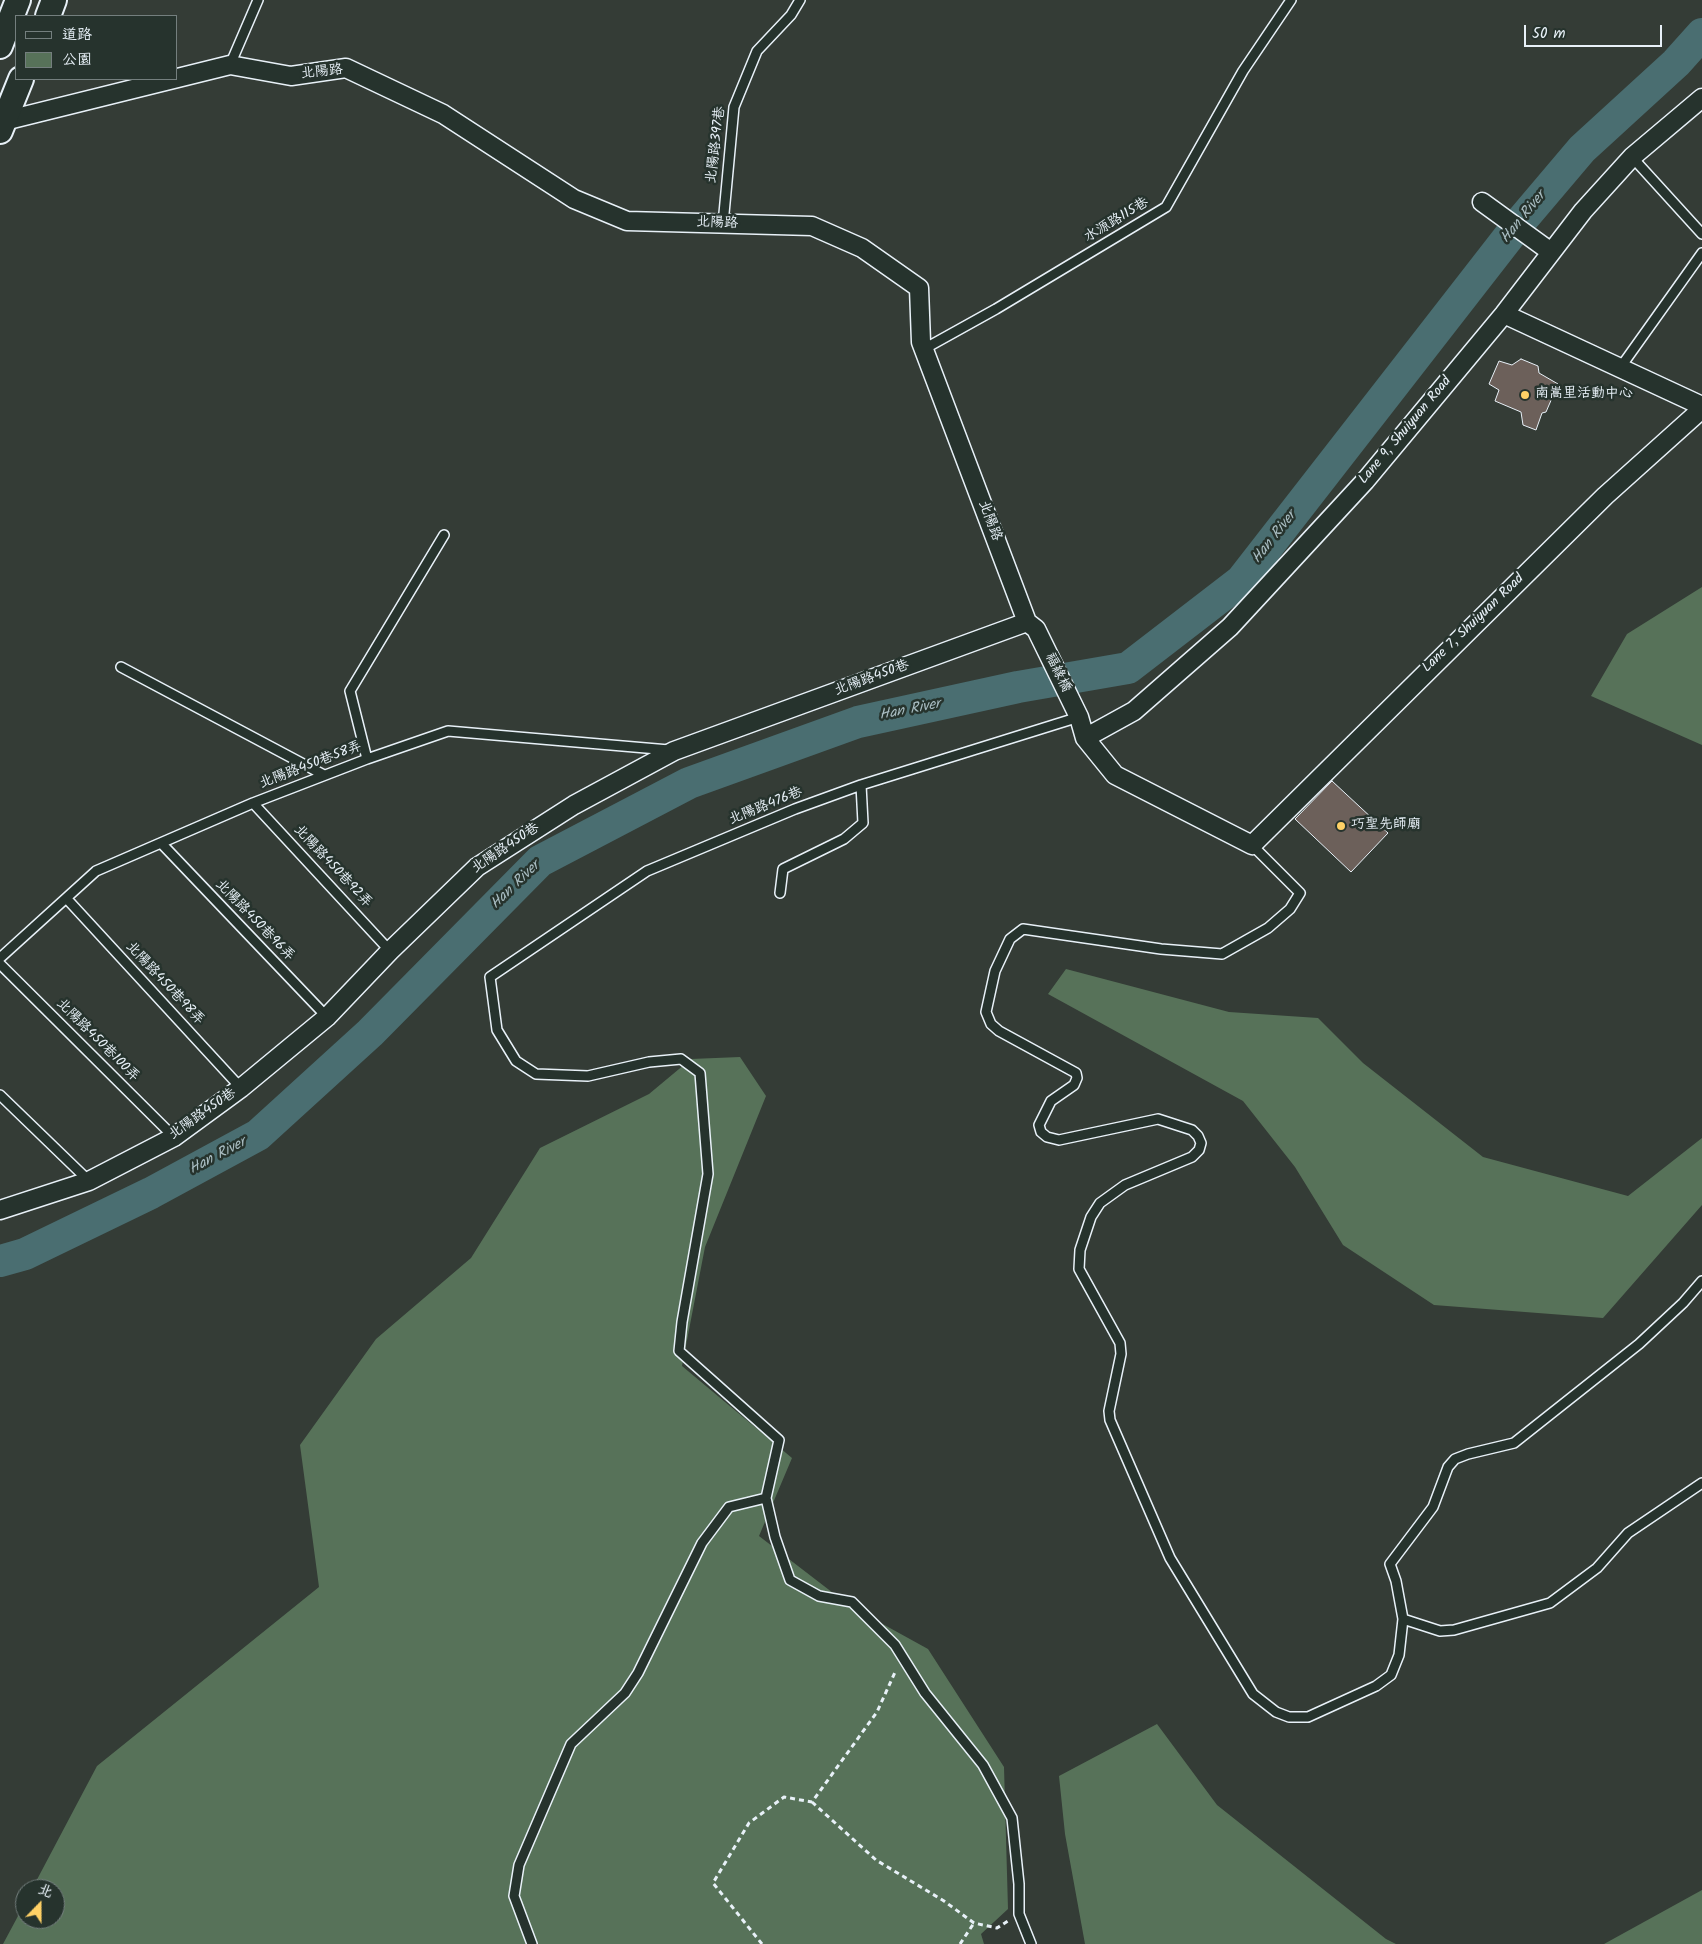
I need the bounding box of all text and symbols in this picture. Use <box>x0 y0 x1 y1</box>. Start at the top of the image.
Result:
legend <box>15 15 178 80</box>
scale bar <box>1527 15 1664 47</box>
text: 50 m <box>1532 22 1566 46</box>
text: 道路 <box>62 23 92 47</box>
text: 公園 <box>62 48 92 72</box>
street label: 北陽路 <box>300 62 344 84</box>
street label: 北陽路397巷 <box>704 106 730 184</box>
water label: Han River <box>1498 188 1550 248</box>
street label: 水源路115巷 <box>1082 195 1152 247</box>
street label: 北陽路 <box>696 215 738 233</box>
street label: Lane 9, Shuiyuan Road <box>1356 374 1456 488</box>
place label: 南嵩里活動中心 <box>1535 387 1633 403</box>
marker: 南嵩里活動中心 <box>1519 389 1531 401</box>
street label: 北陽路 <box>974 498 1004 544</box>
water label: Han River <box>1249 508 1301 568</box>
street label: Lane 7, Shuiyuan Road <box>1420 571 1528 677</box>
street label: 福緣橋 <box>1040 650 1074 696</box>
street label: 北陽路450巷 <box>832 658 912 700</box>
water label: Han River <box>878 696 942 726</box>
street label: 北陽路450巷58弄 <box>257 739 365 793</box>
street label: 北陽路476巷 <box>727 785 805 829</box>
place label: 巧聖先師廟 <box>1351 818 1421 834</box>
street label: 北陽路450巷 <box>469 820 543 878</box>
marker: 巧聖先師廟 <box>1335 820 1347 832</box>
street label: 北陽路450巷92弄 <box>289 822 375 912</box>
water label: Han River <box>488 858 544 914</box>
street label: 北陽路450巷96弄 <box>211 877 297 965</box>
street label: 北陽路450巷98弄 <box>121 939 207 1029</box>
street label: 北陽路450巷100弄 <box>52 996 142 1086</box>
street label: 北陽路450巷 <box>166 1086 240 1144</box>
water label: Han River <box>187 1135 249 1179</box>
text: 北 <box>35 1878 56 1904</box>
north arrow <box>15 1879 65 1929</box>

